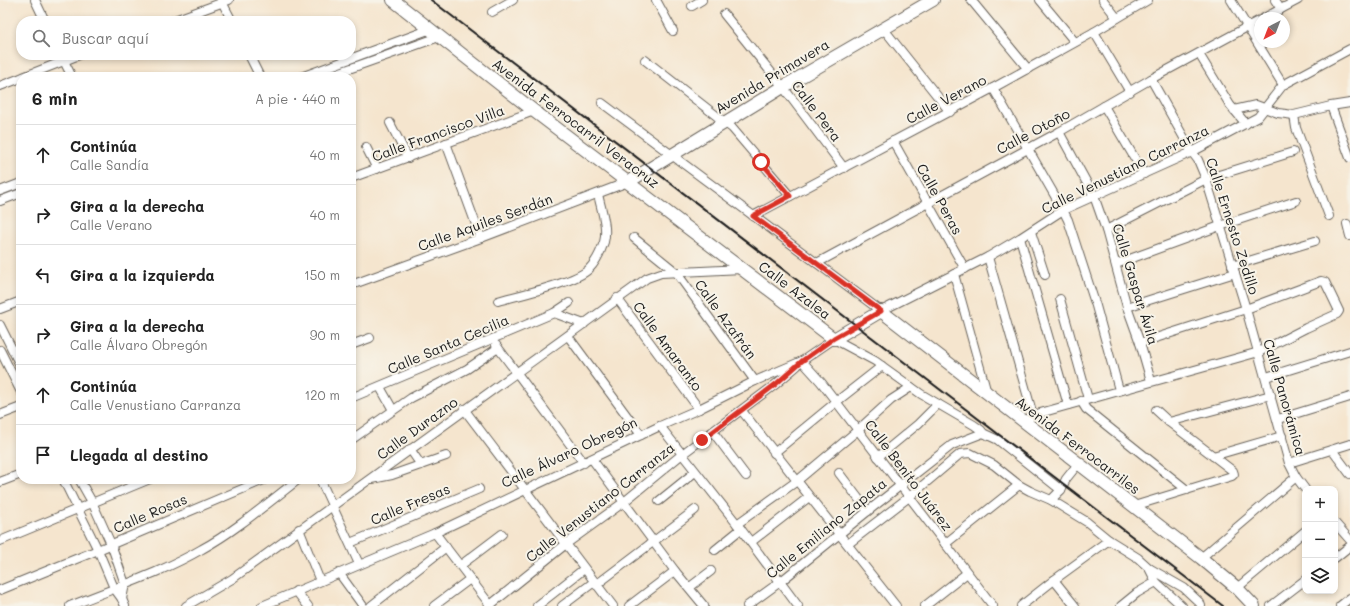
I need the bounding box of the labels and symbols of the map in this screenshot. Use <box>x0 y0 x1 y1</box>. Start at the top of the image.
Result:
north arrow <box>1254 12 1290 48</box>
street label: Avenida Primavera <box>711 34 833 118</box>
street label: Avenida Ferrocarril Veracruz <box>489 54 664 192</box>
street label: Calle Verano <box>903 70 989 128</box>
street label: Calle Pera <box>788 77 846 145</box>
street label: Calle Francisco Villa <box>369 100 507 166</box>
street label: Calle Otoño <box>993 104 1073 158</box>
street label: Calle Venustiano Carranza <box>1038 120 1212 218</box>
route start <box>752 153 770 171</box>
street label: Calle Ernesto Zedillo <box>1202 155 1264 297</box>
street label: Calle Peras <box>913 160 967 238</box>
street label: Calle Aquiles Serdán <box>415 189 555 255</box>
street label: Calle Gaspar Ávila <box>1109 221 1163 347</box>
street label: Calle Azalea <box>755 257 835 323</box>
street label: Calle Azafrán <box>691 275 761 363</box>
street label: Calle Amaranto <box>629 297 707 395</box>
street label: Calle Santa Cecilia <box>384 310 512 378</box>
street label: Calle Panorámica <box>1259 337 1311 457</box>
street label: Calle Durazno <box>373 392 461 464</box>
street label: Avenida Ferrocarriles <box>1012 392 1144 498</box>
street label: Calle Álvaro Obregón <box>498 412 640 492</box>
street label: Calle Benito Juárez <box>861 415 957 535</box>
route end <box>693 431 711 449</box>
street label: Calle Venustiano Carranza <box>522 438 678 566</box>
street label: Calle Emiliano Zapata <box>762 473 890 583</box>
street label: Calle Fresas <box>367 479 453 529</box>
street label: Calle Rosas <box>110 489 190 537</box>

